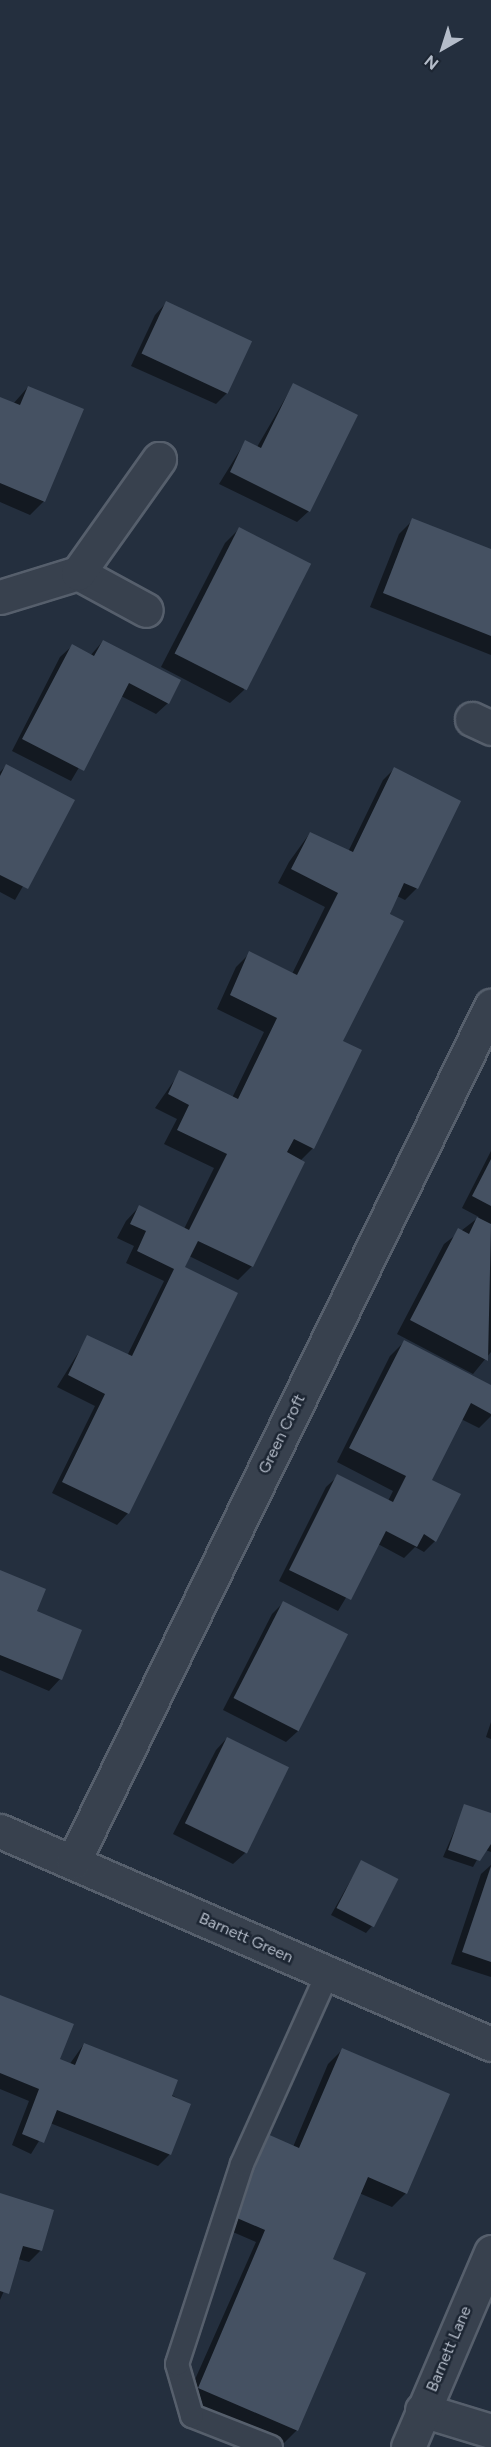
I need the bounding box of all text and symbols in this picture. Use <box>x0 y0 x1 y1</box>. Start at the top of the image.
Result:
north arrow <box>413 18 473 78</box>
text: N <box>421 51 442 74</box>
street label: Green Croft <box>255 1391 309 1477</box>
street label: Barnett Green <box>196 1909 296 1967</box>
street label: Barnett Lane <box>422 2303 476 2395</box>

